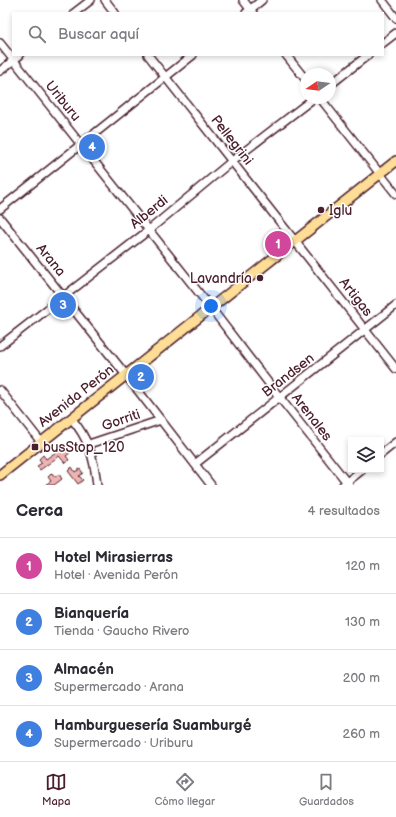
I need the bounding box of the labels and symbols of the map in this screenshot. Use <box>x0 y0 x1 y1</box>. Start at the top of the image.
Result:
north arrow <box>300 68 336 104</box>
street label: Uriburu <box>42 77 84 125</box>
street label: Pellegrini <box>207 112 257 168</box>
pin: 4 <box>79 132 105 162</box>
street label: Alberdi <box>127 192 171 232</box>
place label: Iglu <box>329 202 352 219</box>
marker: Iglu <box>316 205 326 215</box>
pin: 1 <box>265 229 291 259</box>
street label: Arana <box>33 240 69 280</box>
place label: Lavandría <box>190 270 252 287</box>
marker: Lavandría <box>255 273 265 283</box>
street label: Artigas <box>336 274 376 320</box>
pin: 3 <box>50 290 76 320</box>
your location <box>201 296 221 316</box>
street label: Brandsen <box>259 349 317 401</box>
street label: Avenida Perón <box>35 361 117 431</box>
pin: 2 <box>128 362 154 392</box>
street label: Arenales <box>288 390 336 444</box>
street label: Gorriti <box>100 406 142 434</box>
place label: busStop_120 <box>43 439 124 456</box>
marker: busStop_120 <box>30 442 40 452</box>

